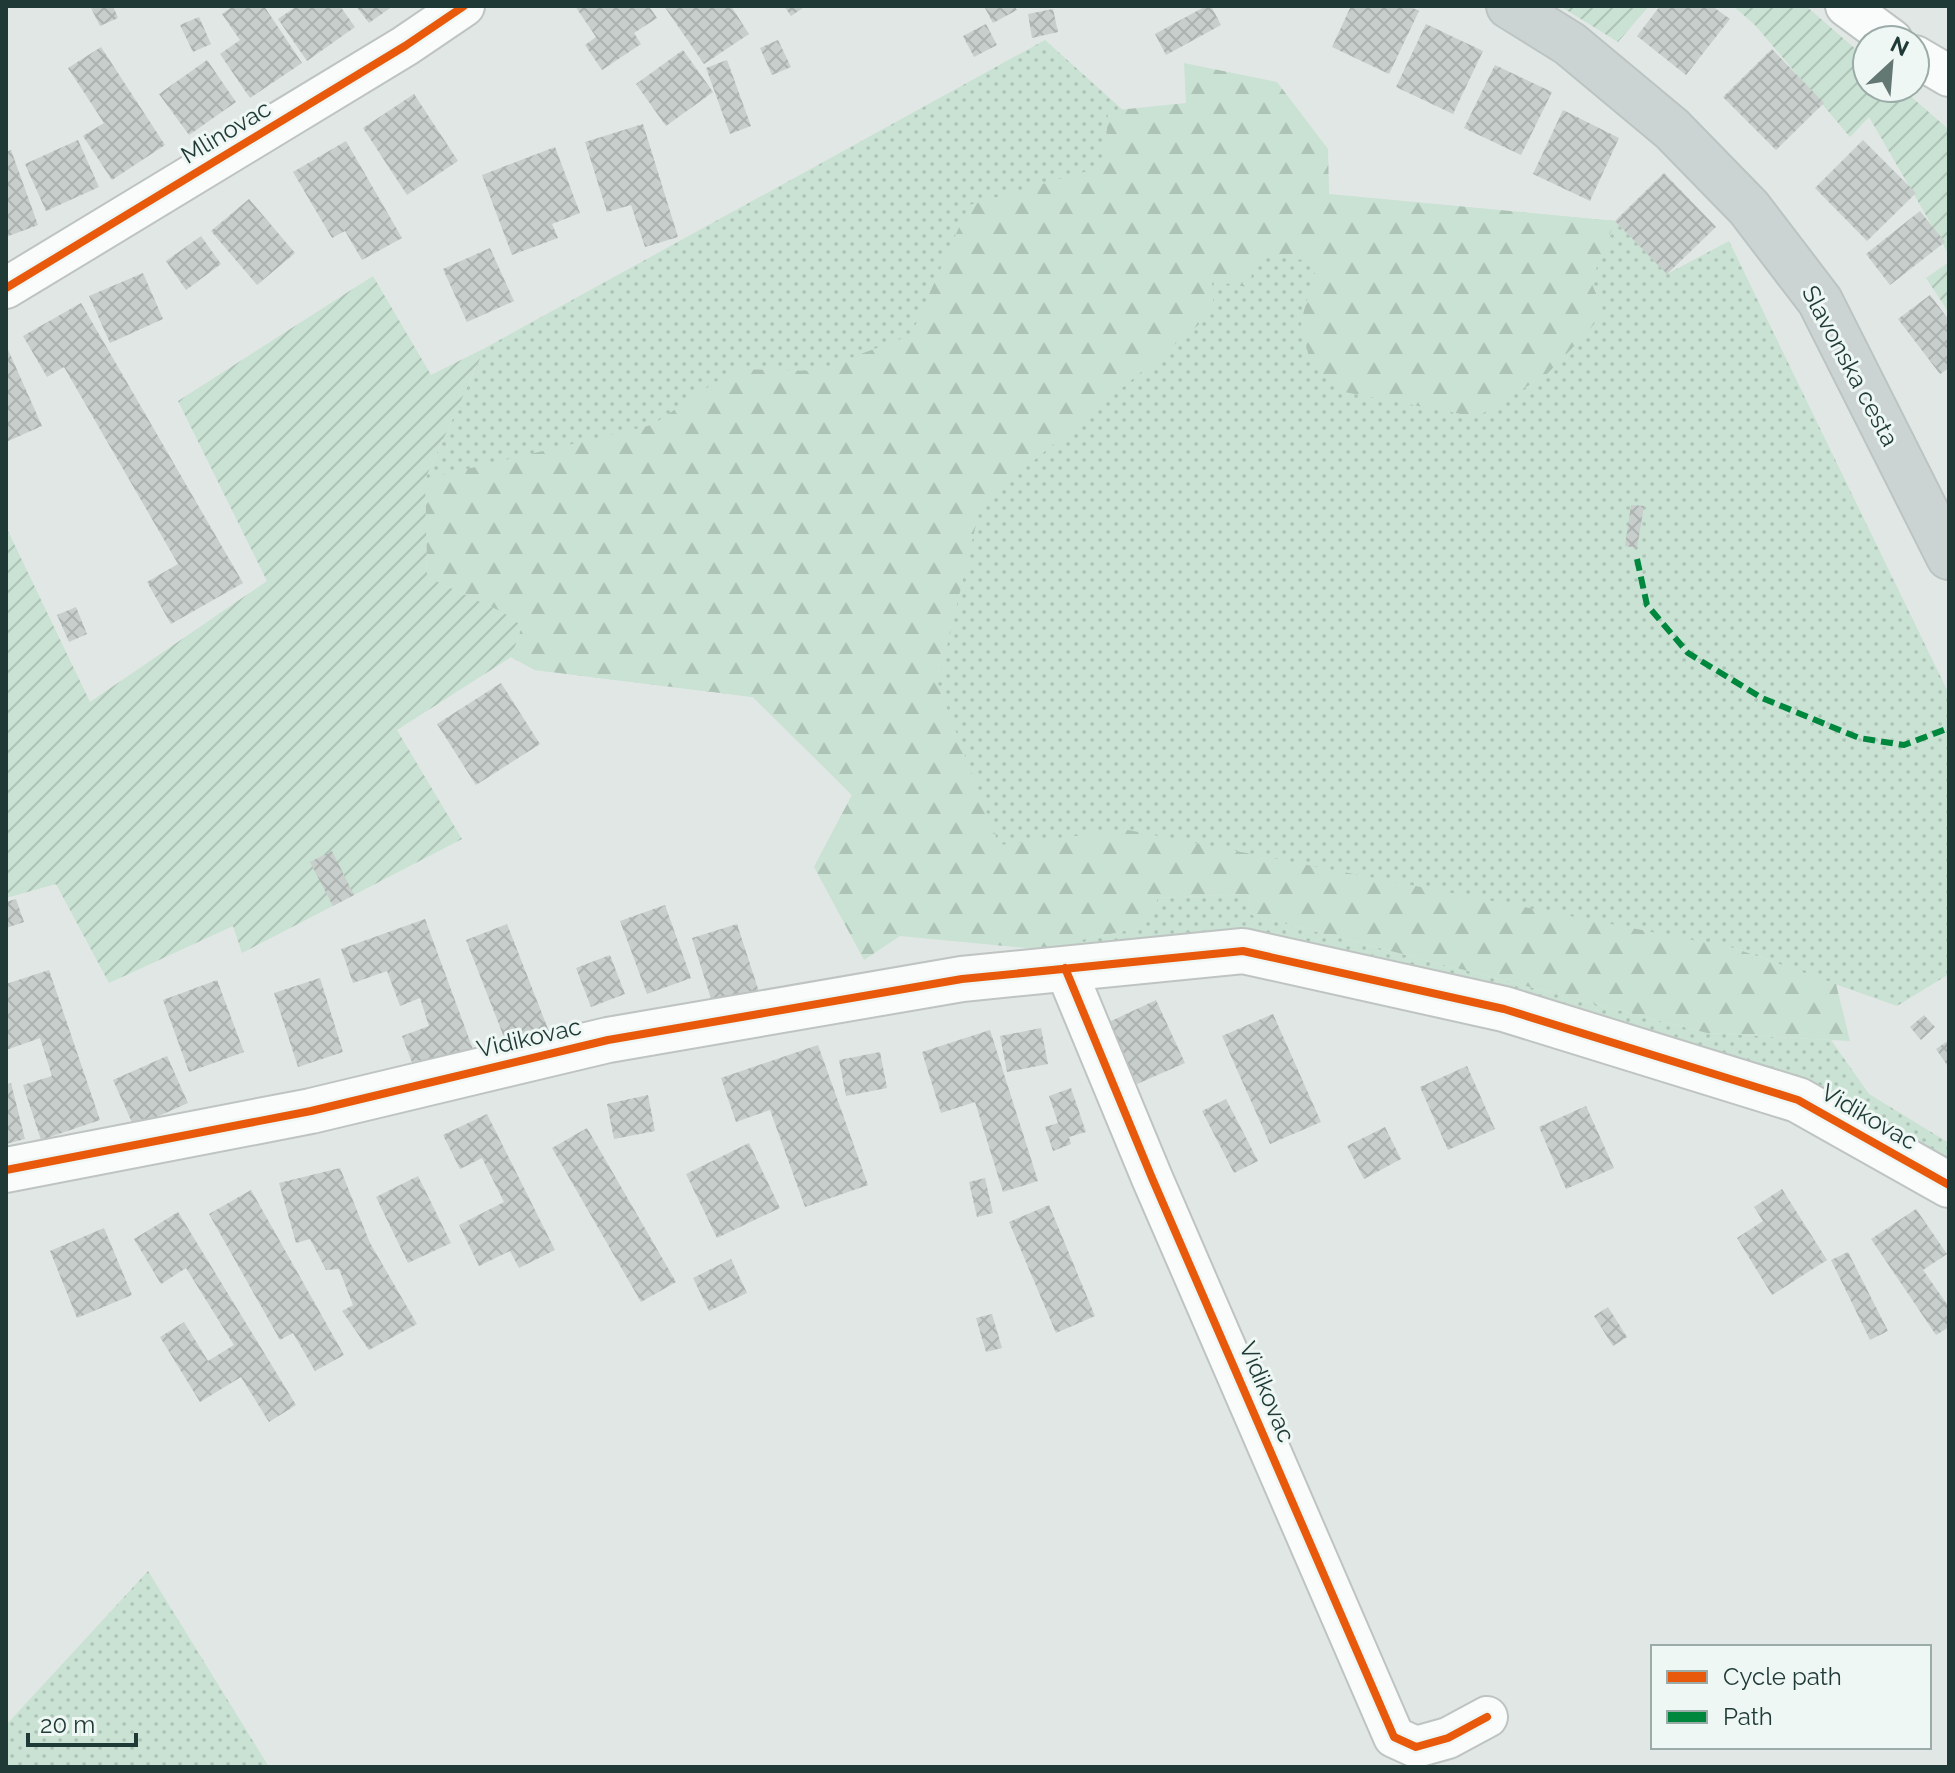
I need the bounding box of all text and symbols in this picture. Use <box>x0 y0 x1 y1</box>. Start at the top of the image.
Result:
north arrow <box>1851 24 1931 104</box>
text: N <box>1887 31 1913 61</box>
street label: Mlinovac <box>176 94 276 170</box>
street label: Slavonska cesta <box>1796 280 1905 451</box>
street label: Vidikovac <box>474 1011 584 1064</box>
street label: Vidikovac <box>1816 1077 1923 1156</box>
street label: Vidikovac <box>1233 1337 1302 1446</box>
legend <box>1651 1645 1931 1749</box>
text: Cycle path <box>1723 1662 1842 1691</box>
scale bar <box>28 1697 136 1747</box>
text: Path <box>1723 1702 1773 1731</box>
text: 20 m <box>40 1710 95 1739</box>

